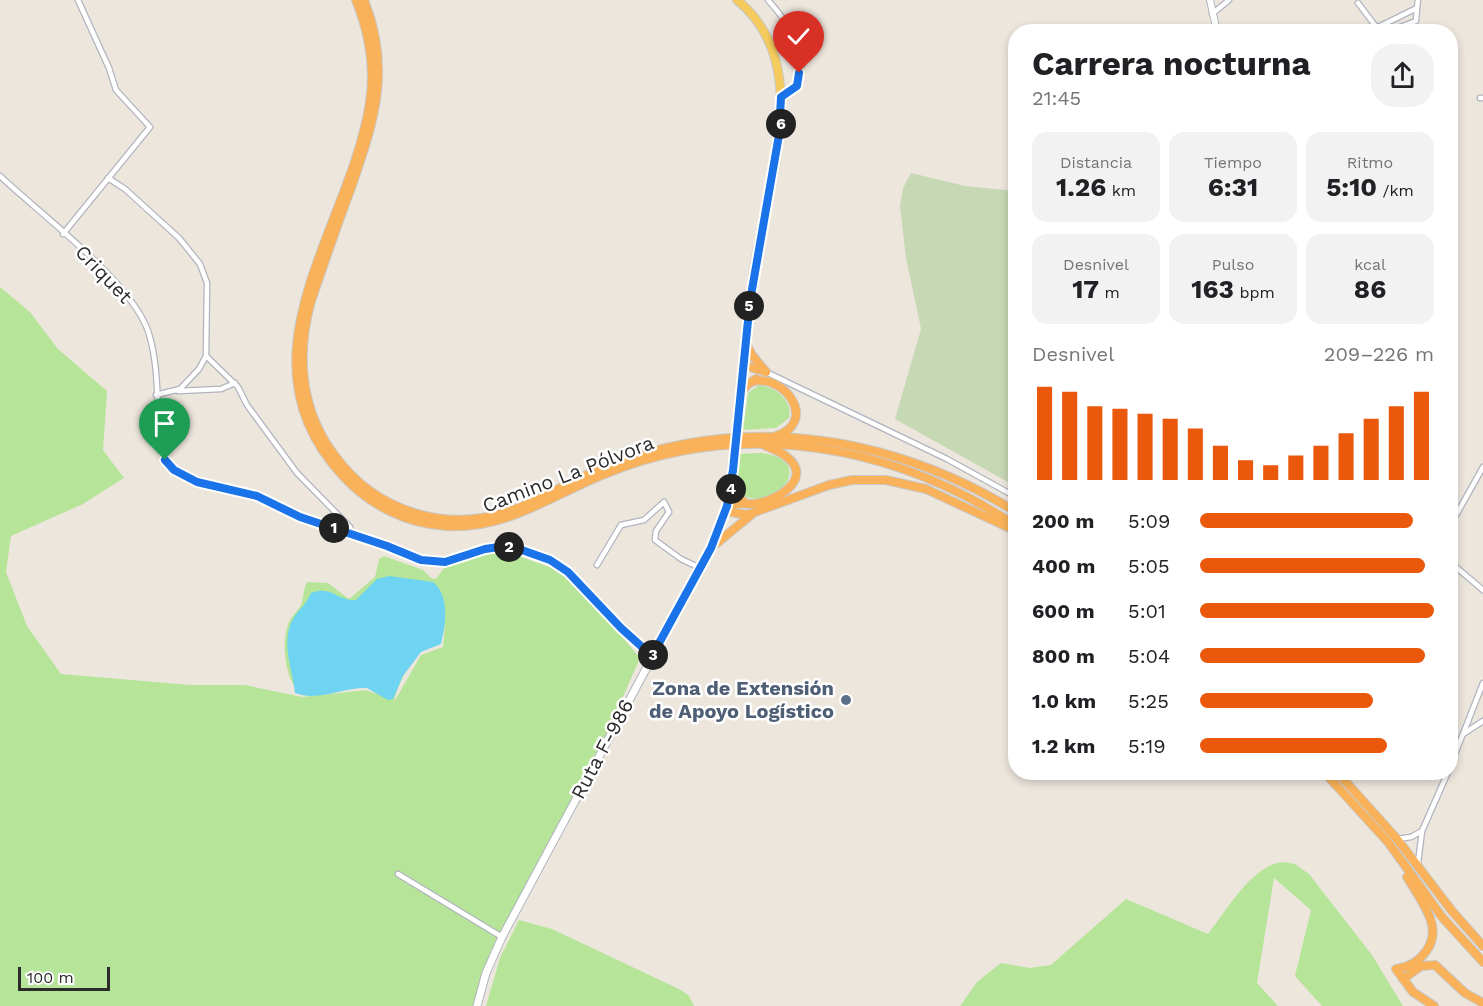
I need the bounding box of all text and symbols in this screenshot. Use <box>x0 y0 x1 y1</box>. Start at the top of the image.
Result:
pin <box>773 11 824 73</box>
icon: check <box>782 20 815 53</box>
text: Carrera nocturna <box>1032 44 1311 83</box>
button: share <box>1371 44 1434 107</box>
text: 21:45 <box>1032 86 1081 110</box>
pin: 6 <box>766 109 796 139</box>
text: 6 <box>776 114 786 133</box>
text: Distancia <box>1060 153 1132 172</box>
text: Tiempo <box>1204 153 1262 172</box>
text: Ritmo <box>1347 153 1393 172</box>
text: 1.26 <box>1056 172 1106 202</box>
text: 6:31 <box>1208 172 1258 202</box>
text: 5:10 <box>1326 172 1377 202</box>
text: km <box>1106 181 1136 200</box>
text: /km <box>1377 181 1414 200</box>
street label: Criquet <box>70 240 138 309</box>
text: Desnivel <box>1063 255 1129 274</box>
text: Pulso <box>1212 255 1254 274</box>
text: kcal <box>1354 255 1386 274</box>
text: 17 <box>1072 274 1099 304</box>
text: 163 <box>1191 274 1234 304</box>
text: 86 <box>1354 274 1386 304</box>
text: m <box>1099 283 1120 302</box>
text: bpm <box>1234 283 1275 302</box>
pin: 5 <box>734 291 764 321</box>
text: 5 <box>744 296 754 315</box>
text: Desnivel <box>1032 342 1114 366</box>
text: 209–226 m <box>1324 342 1434 366</box>
pin <box>139 398 190 460</box>
icon: arrive <box>148 407 181 440</box>
street label: Camino La Pólvora <box>479 430 657 518</box>
pin: 4 <box>716 474 746 504</box>
text: 4 <box>726 479 736 498</box>
text: 200 m <box>1032 509 1094 533</box>
text: 5:09 <box>1128 509 1170 533</box>
pin: 1 <box>319 513 349 543</box>
text: 1 <box>331 518 337 537</box>
pin: 2 <box>494 532 524 562</box>
text: 2 <box>504 537 514 556</box>
text: 400 m <box>1032 554 1095 578</box>
text: 5:05 <box>1128 554 1170 578</box>
text: 600 m <box>1032 599 1095 623</box>
text: 5:01 <box>1128 599 1166 623</box>
pin: 3 <box>638 640 668 670</box>
text: 800 m <box>1032 644 1095 668</box>
text: 5:04 <box>1128 644 1170 668</box>
text: 3 <box>648 645 658 664</box>
place label: Zona de Extensión de Apoyo Logístico <box>649 676 834 723</box>
text: 1.0 km <box>1032 689 1096 713</box>
text: 5:25 <box>1128 689 1169 713</box>
marker: Zona de Extensión de Apoyo Logístico <box>839 693 853 707</box>
street label: Ruta F-986 <box>566 695 638 803</box>
text: 1.2 km <box>1032 734 1095 758</box>
text: 5:19 <box>1128 734 1166 758</box>
scale bar <box>18 964 110 992</box>
text: 100 m <box>27 968 74 987</box>

